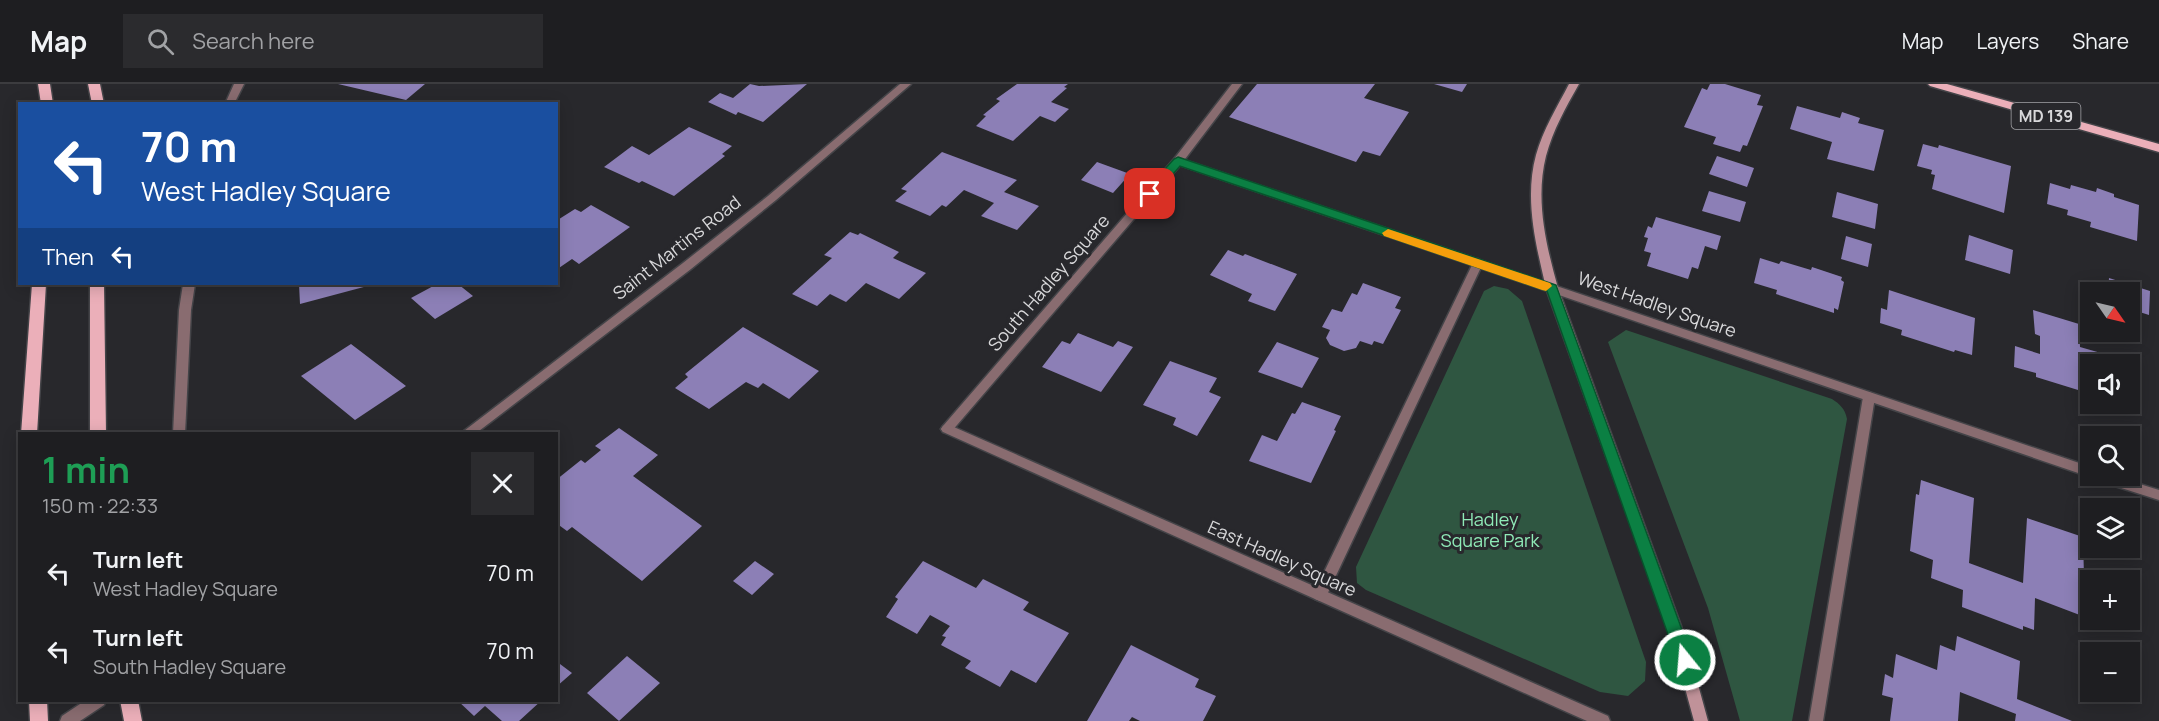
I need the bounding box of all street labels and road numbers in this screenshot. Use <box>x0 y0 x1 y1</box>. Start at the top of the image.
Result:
road number: MD 139 <box>2012 103 2080 129</box>
street label: Saint Martins Road <box>607 190 745 305</box>
street label: South Hadley Square <box>982 209 1114 356</box>
street label: West Hadley Square <box>1575 266 1740 342</box>
street label: East Hadley Square <box>1204 514 1361 602</box>

